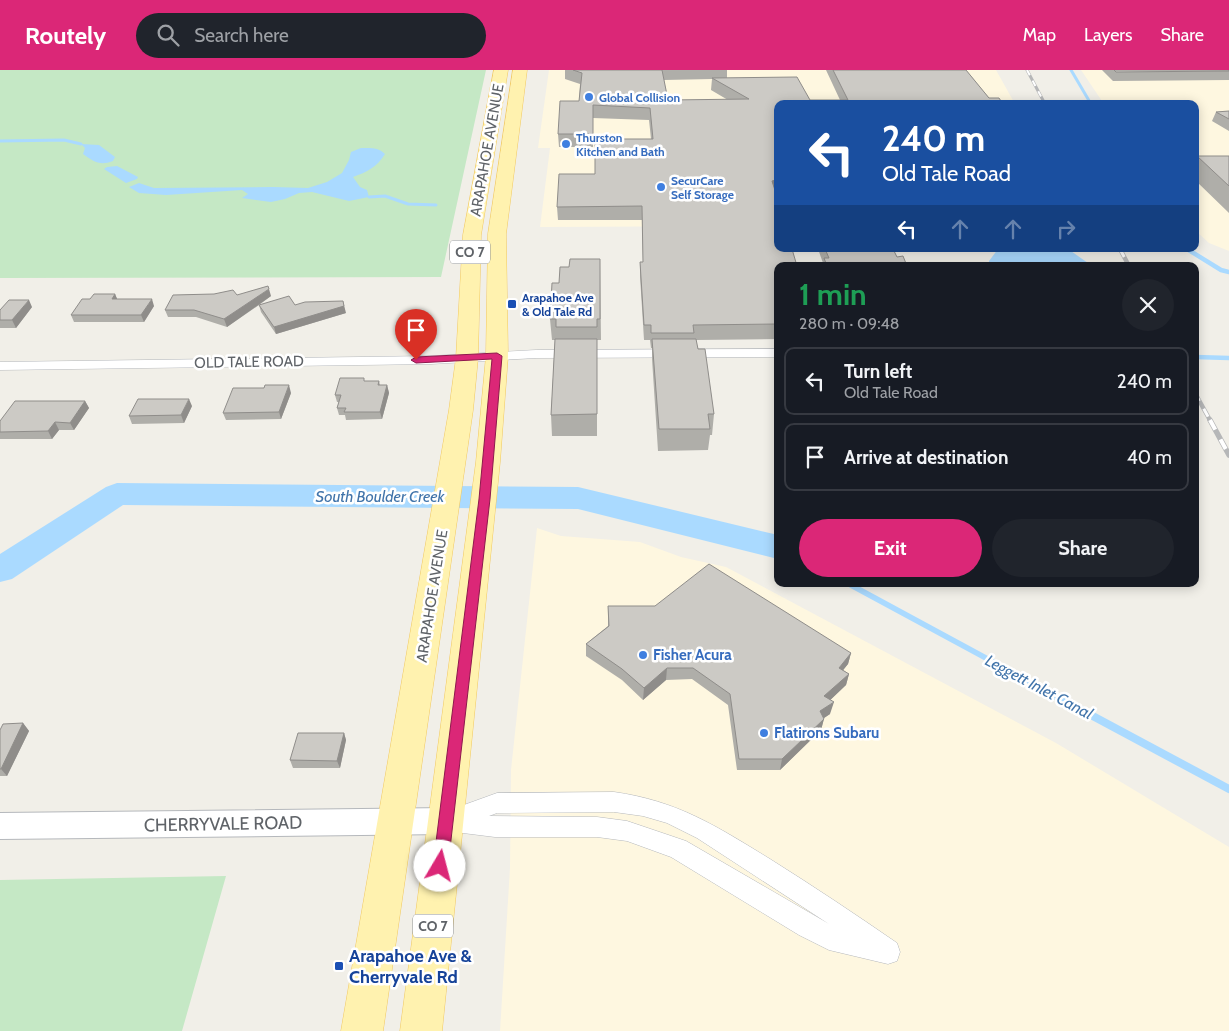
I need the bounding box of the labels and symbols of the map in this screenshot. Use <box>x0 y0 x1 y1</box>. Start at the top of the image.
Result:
street label: ARAPAHOE AVENUE <box>466 82 508 218</box>
place label: Global Collision <box>599 90 680 105</box>
marker: Global Collision <box>583 91 595 103</box>
place label: Thurston Kitchen and Bath <box>576 130 665 159</box>
marker: Thurston Kitchen and Bath <box>560 138 572 150</box>
place label: SecurCare Self Storage <box>671 173 734 202</box>
marker: SecurCare Self Storage <box>655 181 667 193</box>
road number: CO 7 <box>450 240 490 263</box>
place label: Arapahoe Ave & Old Tale Rd <box>522 290 594 319</box>
marker: Arapahoe Ave & Old Tale Rd <box>506 298 518 310</box>
pin <box>395 309 437 360</box>
street label: OLD TALE ROAD <box>194 352 304 372</box>
water label: South Boulder Creek <box>316 487 446 506</box>
street label: ARAPAHOE AVENUE <box>413 528 451 664</box>
place label: Fisher Acura <box>653 646 732 664</box>
marker: Fisher Acura <box>637 649 649 661</box>
water label: Leggett Inlet Canal <box>982 651 1096 723</box>
place label: Flatirons Subaru <box>774 724 879 742</box>
marker: Flatirons Subaru <box>758 727 770 739</box>
street label: CHERRYVALE ROAD <box>144 812 302 836</box>
position arrow <box>413 839 465 891</box>
road number: CO 7 <box>413 914 453 938</box>
place label: Arapahoe Ave & Cherryvale Rd <box>349 945 473 988</box>
marker: Arapahoe Ave & Cherryvale Rd <box>333 960 345 972</box>

